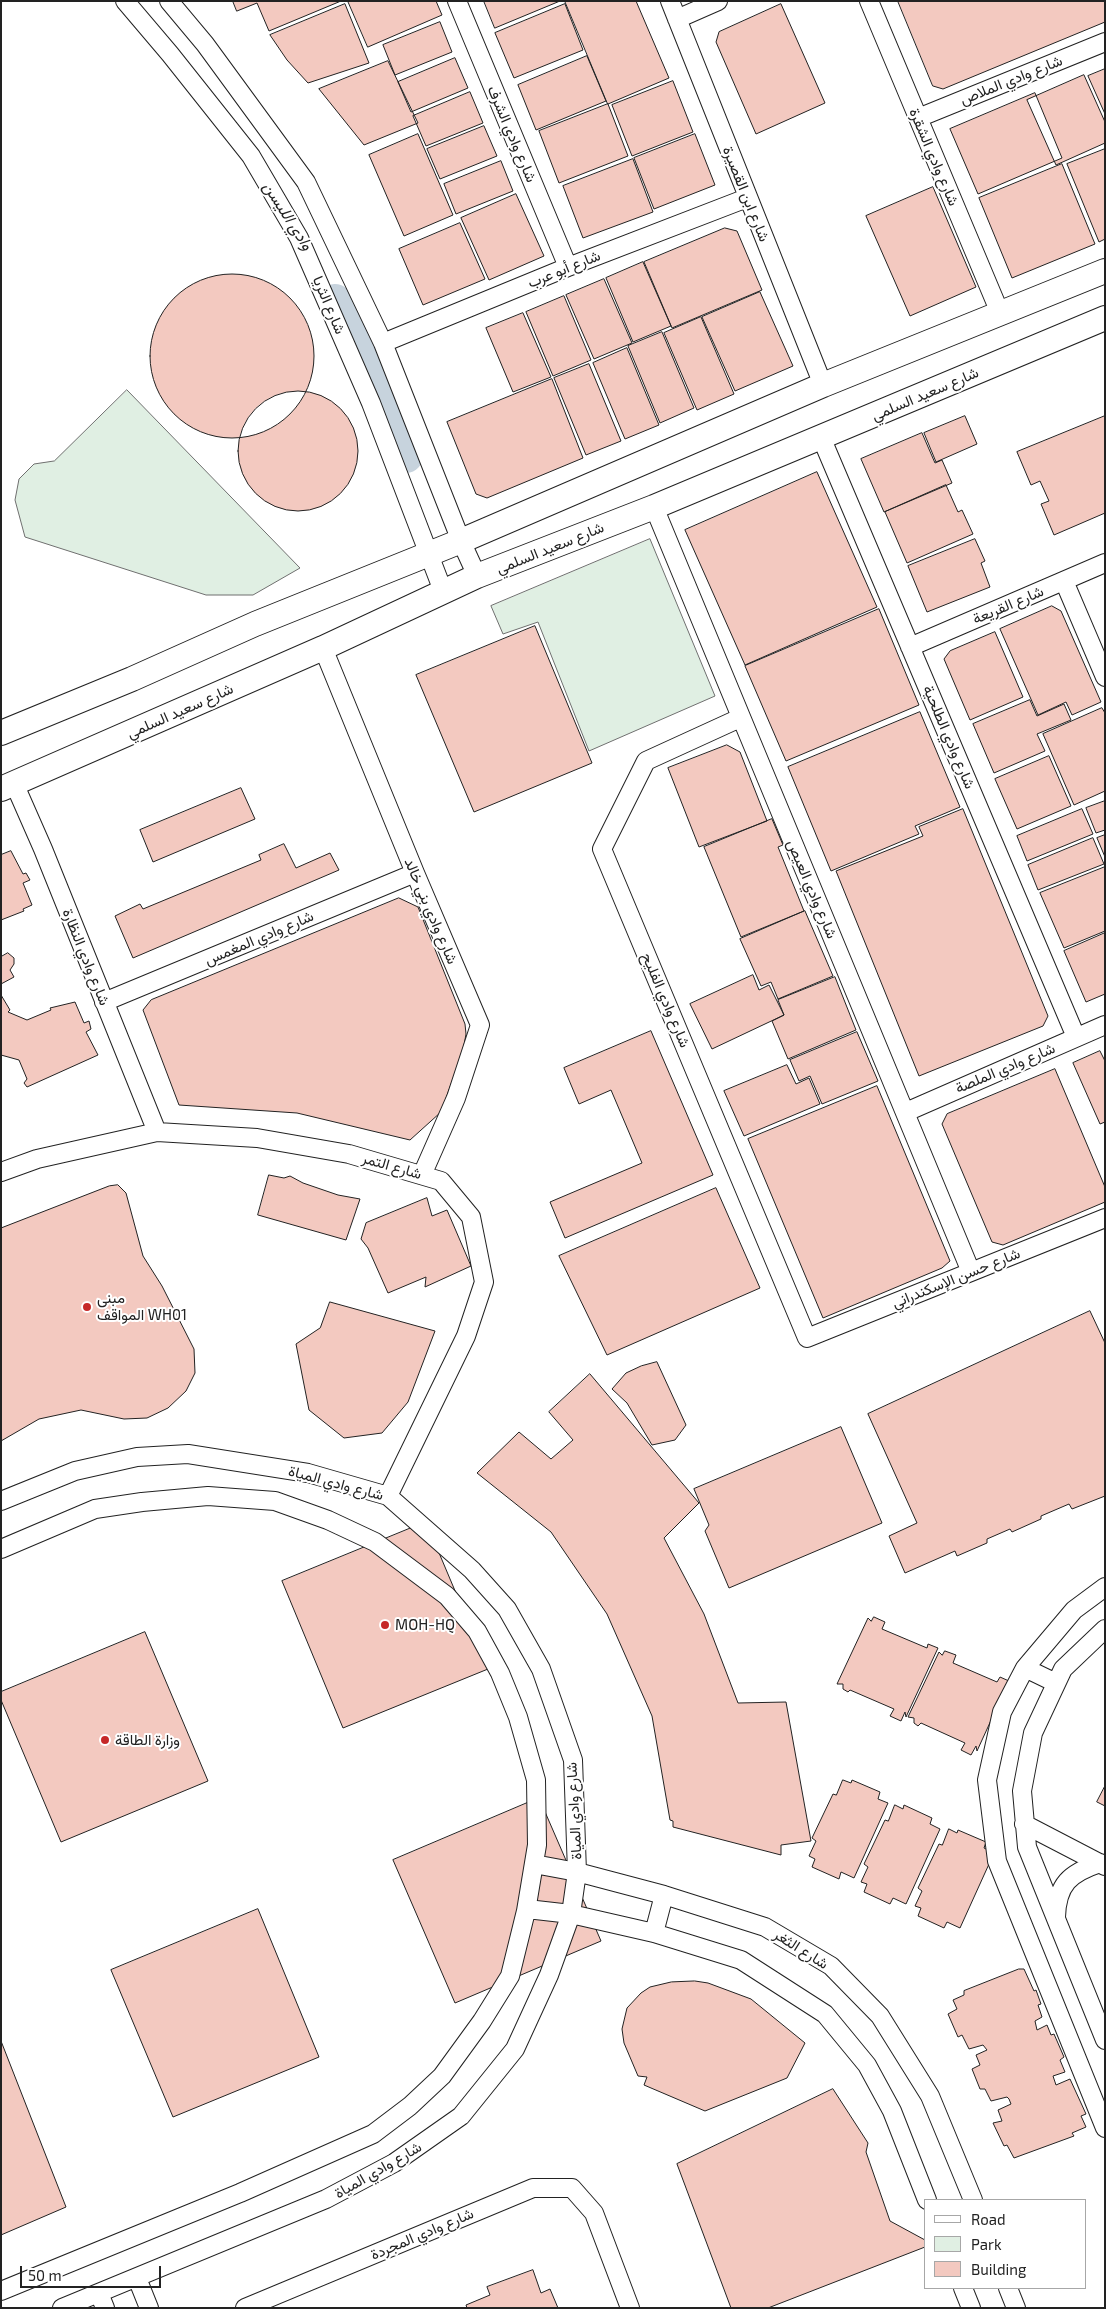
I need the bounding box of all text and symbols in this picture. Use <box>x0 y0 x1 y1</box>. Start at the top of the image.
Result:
street label: شارع وادي الملاص <box>957 51 1065 109</box>
street label: شارع وادي الشرف <box>484 83 540 185</box>
street label: شارع وادي الشقرة <box>905 105 963 209</box>
street label: شارع ابن القصيرة <box>719 144 773 244</box>
water label: وادي الليسن <box>259 178 317 254</box>
street label: شارع أبو عرب <box>525 246 603 292</box>
street label: شارع الثريا <box>309 273 349 337</box>
street label: شارع سعيد السلمي <box>869 363 981 425</box>
street label: شارع سعيد السلمي <box>494 518 606 578</box>
street label: شارع القريعة <box>970 582 1046 628</box>
street label: شارع سعيد السلمي <box>124 679 236 743</box>
street label: شارع وادي الطلحية <box>919 682 979 792</box>
street label: شارع وادي العيص <box>783 837 841 941</box>
street label: شارع وادي بني خالد <box>401 855 461 967</box>
street label: شارع وادي النظارة <box>58 906 114 1008</box>
street label: شارع وادي المغمس <box>202 907 316 969</box>
street label: شارع وادي الفليح <box>638 950 694 1050</box>
street label: شارع وادي الملصة <box>952 1039 1058 1097</box>
street label: شارع التمر <box>360 1149 424 1183</box>
street label: شارع حسن الإسكندراني <box>889 1244 1023 1312</box>
place label: مبنى المواقف WH01 <box>97 1289 187 1324</box>
marker: مبنى المواقف WH01 <box>81 1301 93 1313</box>
street label: شارع وادي المياة <box>287 1462 385 1504</box>
place label: MOH-HQ <box>395 1616 455 1634</box>
marker: MOH-HQ <box>379 1619 391 1631</box>
place label: وزارة الطاقة <box>115 1731 180 1749</box>
marker: وزارة الطاقة <box>99 1734 111 1746</box>
street label: شارع وادي المياة <box>562 1762 586 1860</box>
street label: شارع الثغر <box>770 1925 832 1973</box>
street label: شارع وادي المياة <box>331 2138 425 2202</box>
legend <box>924 2199 1086 2289</box>
street label: شارع وادي المجردة <box>368 2204 476 2264</box>
text: Road <box>971 2210 1006 2228</box>
text: Park <box>971 2235 1002 2253</box>
scale bar <box>22 2256 164 2288</box>
text: Building <box>971 2260 1026 2278</box>
text: 50 m <box>28 2266 62 2284</box>

